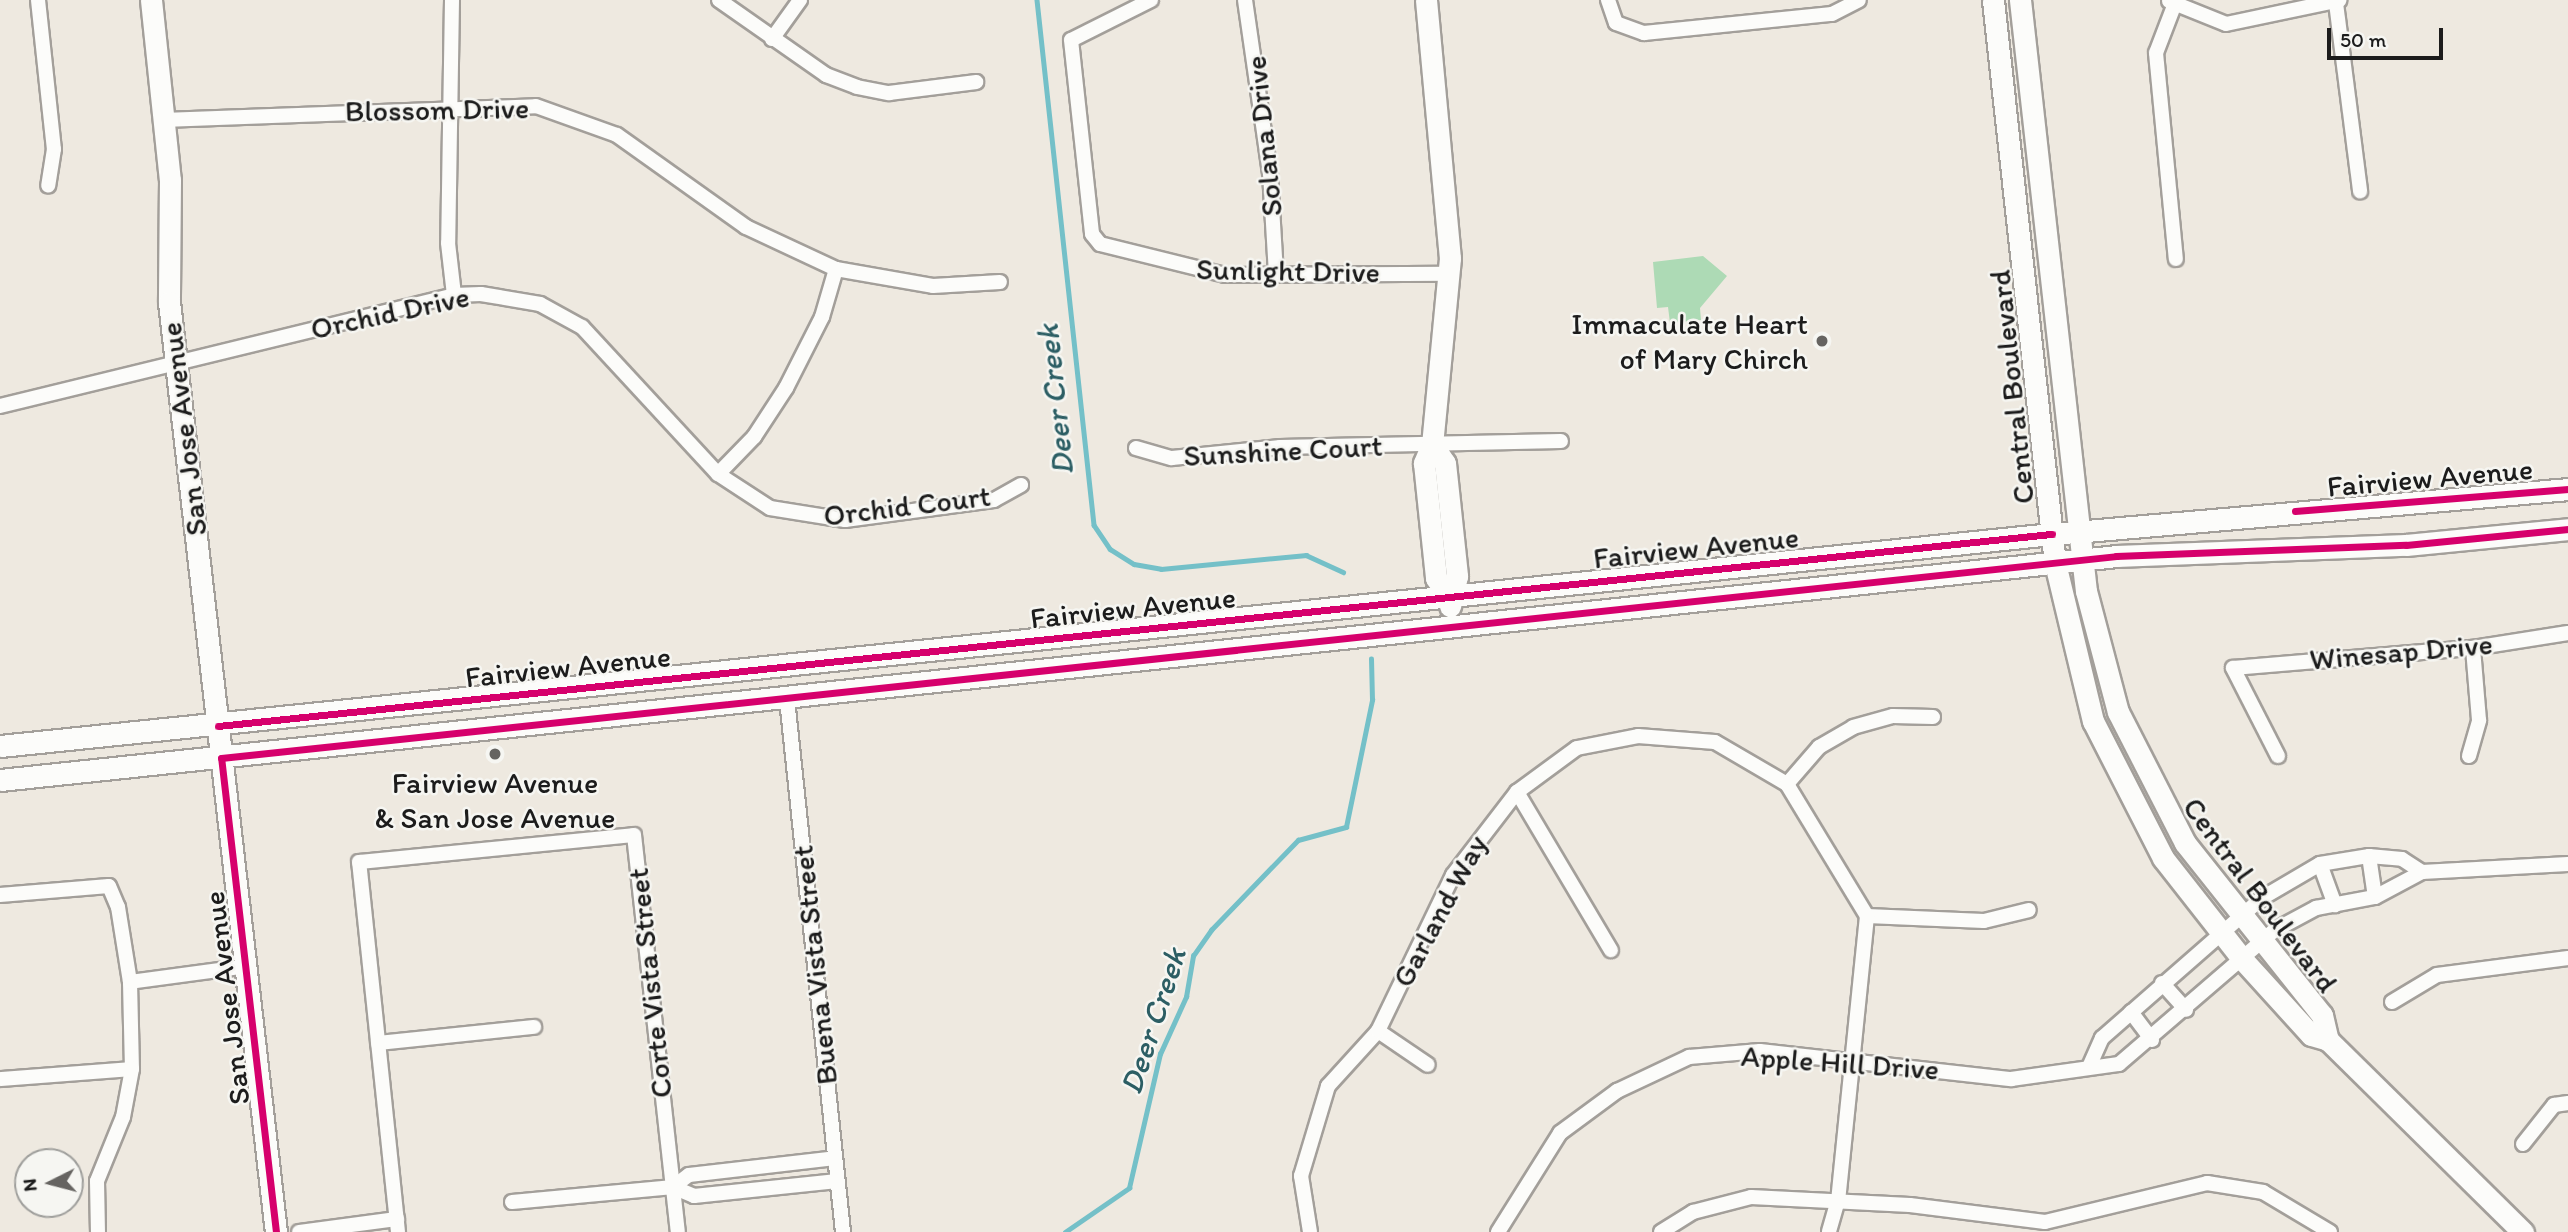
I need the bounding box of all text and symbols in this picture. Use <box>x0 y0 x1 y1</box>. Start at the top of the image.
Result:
scale bar <box>2330 14 2446 58</box>
text: 50 m <box>2340 27 2386 52</box>
street label: Solana Drive <box>1238 54 1290 218</box>
street label: Blossom Drive <box>344 90 530 130</box>
street label: Sunlight Drive <box>1196 251 1380 291</box>
street label: Central Boulevard <box>1982 268 2042 506</box>
street label: Orchid Drive <box>307 279 473 347</box>
place label: Immaculate Heart of Mary Chirch <box>1572 306 1808 376</box>
street label: San Jose Avenue <box>153 321 215 537</box>
water label: Deer Creek <box>1028 323 1082 477</box>
marker: Immaculate Heart of Mary Chirch <box>1814 333 1830 349</box>
street label: Sunshine Court <box>1182 428 1384 474</box>
street label: Fairview Avenue <box>2326 451 2534 505</box>
street label: Orchid Court <box>821 478 993 534</box>
street label: Fairview Avenue <box>1591 519 1801 577</box>
street label: Fairview Avenue <box>1028 579 1238 637</box>
street label: Winesap Drive <box>2308 626 2494 678</box>
street label: Fairview Avenue <box>463 638 673 696</box>
marker: Fairview Avenue & San Jose Avenue <box>487 746 503 762</box>
place label: Fairview Avenue & San Jose Avenue <box>375 765 615 836</box>
street label: Central Boulevard <box>2175 790 2345 1000</box>
street label: Garland Way <box>1385 829 1495 993</box>
street label: Buena Vista Street <box>785 844 845 1086</box>
street label: Corte Vista Street <box>620 867 680 1099</box>
street label: San Jose Avenue <box>196 890 258 1106</box>
water label: Deer Creek <box>1111 943 1195 1099</box>
street label: Apple Hill Drive <box>1739 1038 1941 1088</box>
north arrow <box>14 1148 84 1218</box>
text: N <box>18 1177 42 1193</box>

